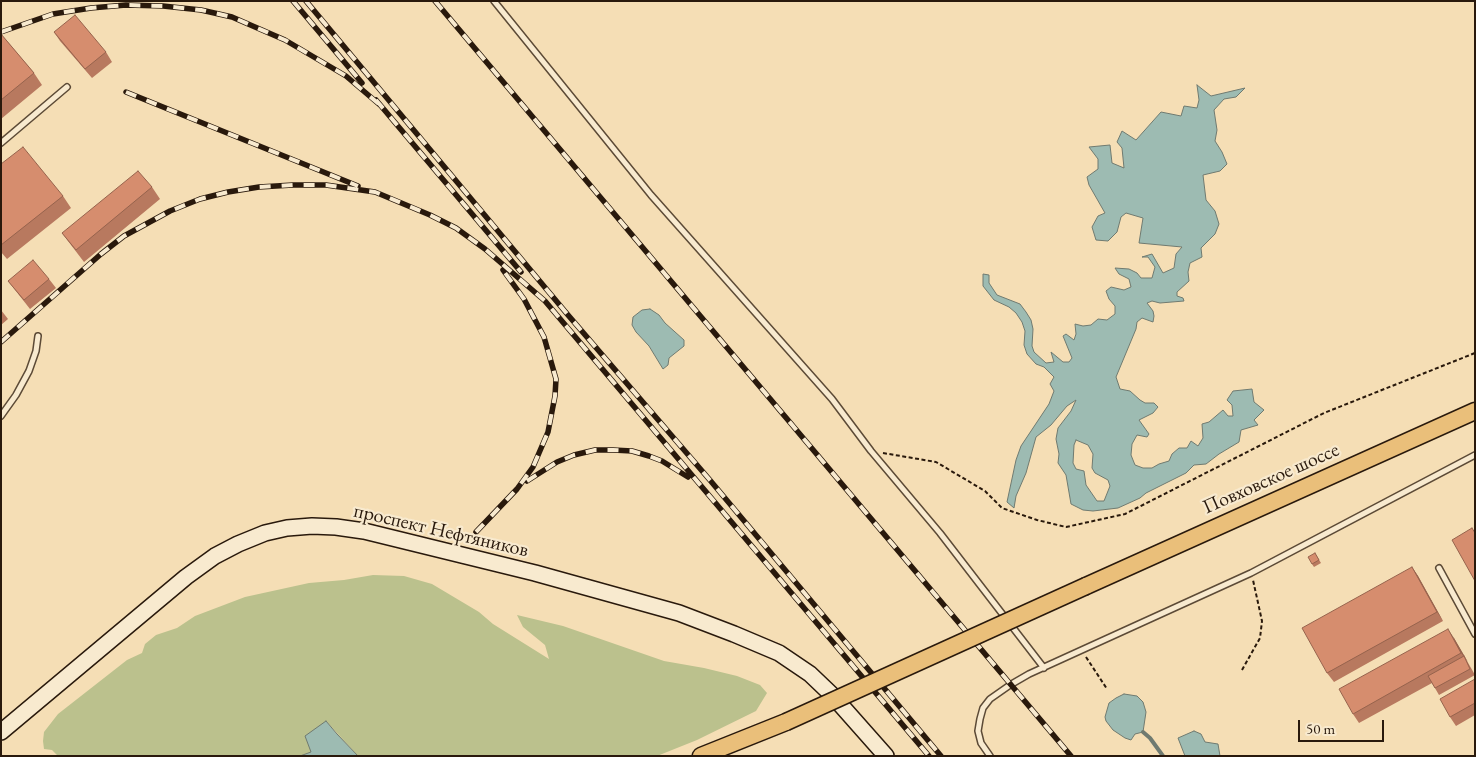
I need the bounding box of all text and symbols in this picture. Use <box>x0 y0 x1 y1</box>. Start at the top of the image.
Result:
street label: Повховское шоссе <box>1199 438 1343 520</box>
street label: проспект Нефтяников <box>351 499 531 563</box>
scale bar <box>1301 710 1387 742</box>
text: 50 m <box>1306 719 1335 738</box>

